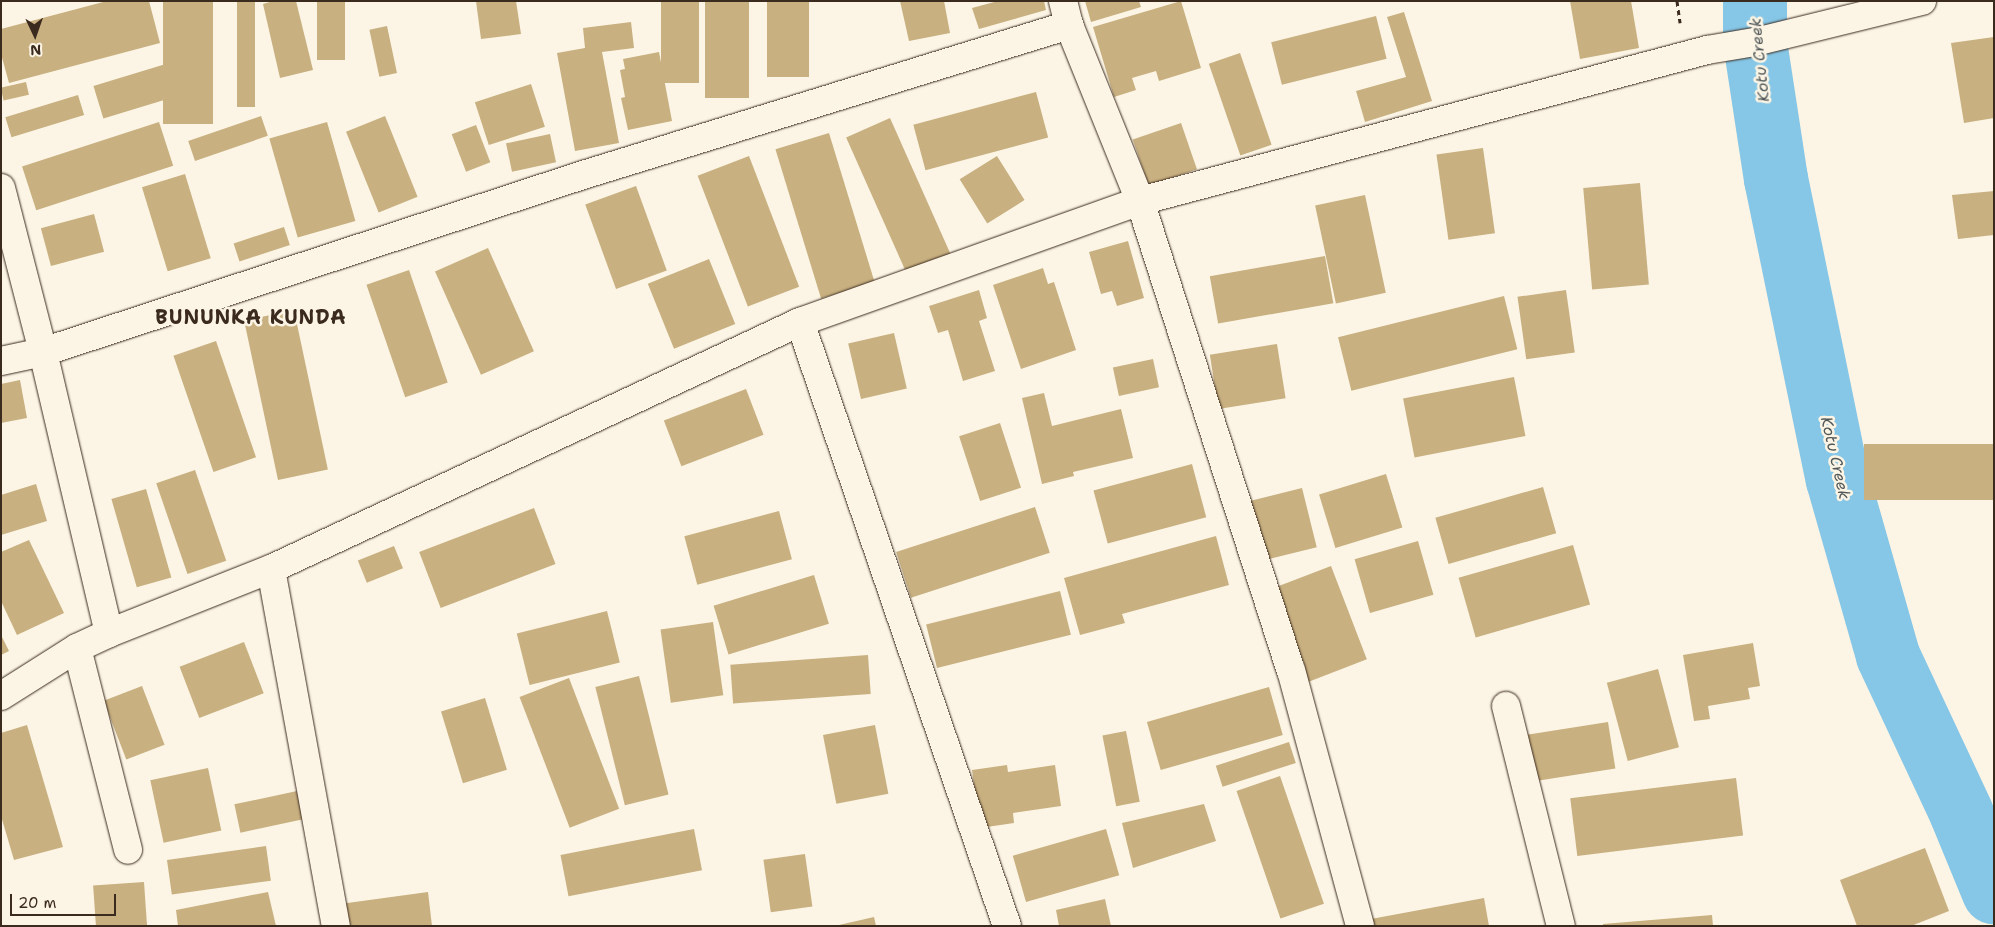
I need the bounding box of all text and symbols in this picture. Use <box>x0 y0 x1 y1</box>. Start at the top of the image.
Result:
north arrow <box>10 10 60 60</box>
water label: Kotu Creek <box>1746 17 1774 103</box>
text: N <box>30 41 42 59</box>
district label: BUNUNKA KUNDA <box>154 305 348 329</box>
water label: Kotu Creek <box>1816 415 1854 501</box>
scale bar <box>12 884 119 916</box>
text: 20 m <box>18 893 57 913</box>

